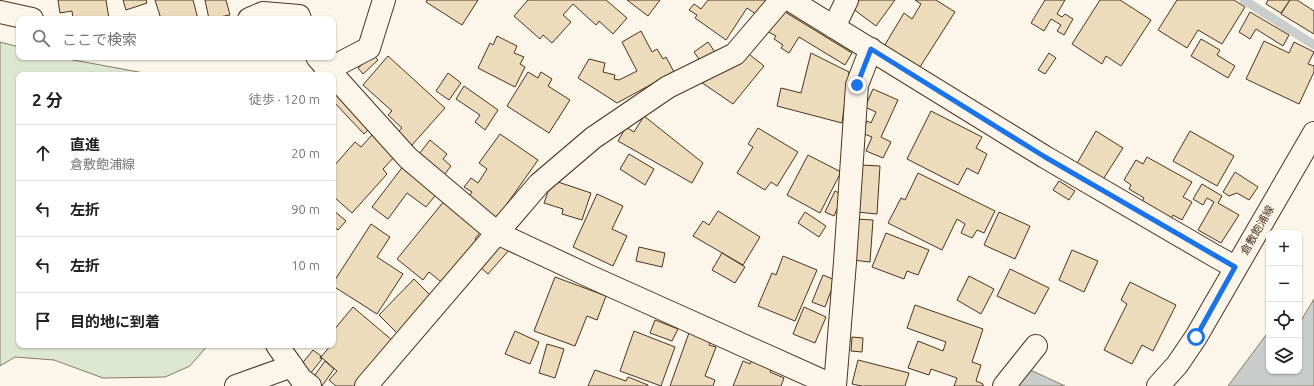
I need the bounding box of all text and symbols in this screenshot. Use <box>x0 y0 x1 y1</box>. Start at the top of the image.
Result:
search box <box>16 16 336 60</box>
icon: search <box>30 27 52 49</box>
text: ここで検索 <box>62 31 137 48</box>
route end <box>848 76 866 94</box>
text: 2 分 <box>32 90 63 109</box>
text: 徒歩 · 120 m <box>249 92 320 106</box>
text: 直進 <box>70 136 100 153</box>
icon: ahead <box>32 142 54 164</box>
text: 20 m <box>291 146 320 160</box>
text: 倉敷飽浦線 <box>70 157 135 171</box>
icon: left <box>32 198 54 220</box>
text: 左折 <box>70 201 100 218</box>
text: 90 m <box>291 202 320 216</box>
street label: 倉敷飽浦線 <box>1238 203 1276 257</box>
map controls <box>1266 230 1302 374</box>
button: + <box>1266 230 1302 266</box>
icon: left <box>32 254 54 276</box>
text: 左折 <box>70 257 100 274</box>
text: 10 m <box>291 258 320 272</box>
button: − <box>1266 266 1302 302</box>
button: locate <box>1266 302 1302 338</box>
icon: arrive <box>32 310 54 332</box>
text: 目的地に到着 <box>70 313 160 330</box>
route start <box>1187 328 1205 346</box>
button: layers <box>1266 338 1302 374</box>

